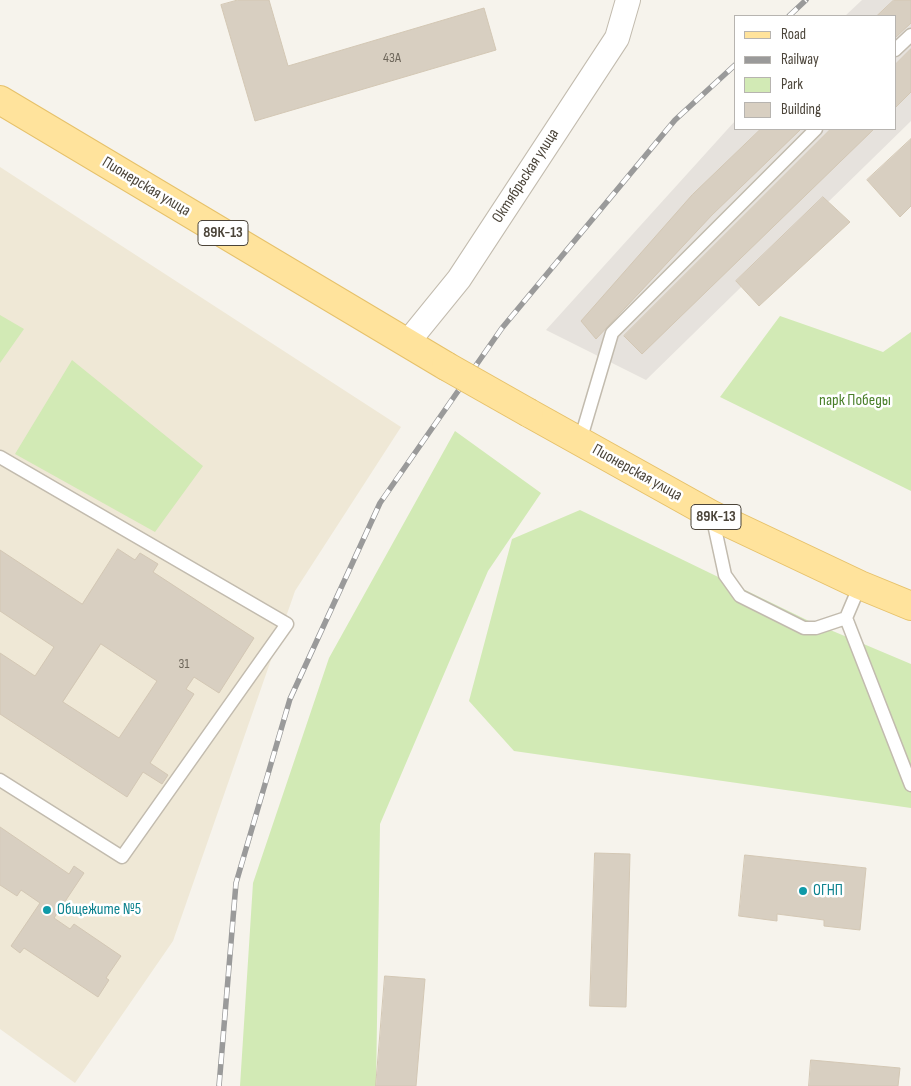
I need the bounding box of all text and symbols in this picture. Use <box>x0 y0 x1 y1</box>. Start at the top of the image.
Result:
legend <box>734 15 896 130</box>
text: Road <box>781 25 806 44</box>
house number: 43А <box>383 50 401 66</box>
text: Railway <box>781 50 819 69</box>
text: Park <box>781 75 803 94</box>
text: Building <box>781 100 821 119</box>
street label: Октябрьская улица <box>488 125 564 227</box>
street label: Пионерская улица <box>98 153 194 221</box>
road number: 89К-13 <box>198 220 248 246</box>
park label: парк Победы <box>819 391 891 411</box>
street label: Пионерская улица <box>589 440 685 506</box>
road number: 89К-13 <box>691 504 741 530</box>
house number: 31 <box>179 656 189 672</box>
place label: ОГНП <box>813 881 843 901</box>
marker: ОГНП <box>797 885 809 897</box>
place label: Общежите №5 <box>57 900 141 920</box>
marker: Общежите №5 <box>41 904 53 916</box>

